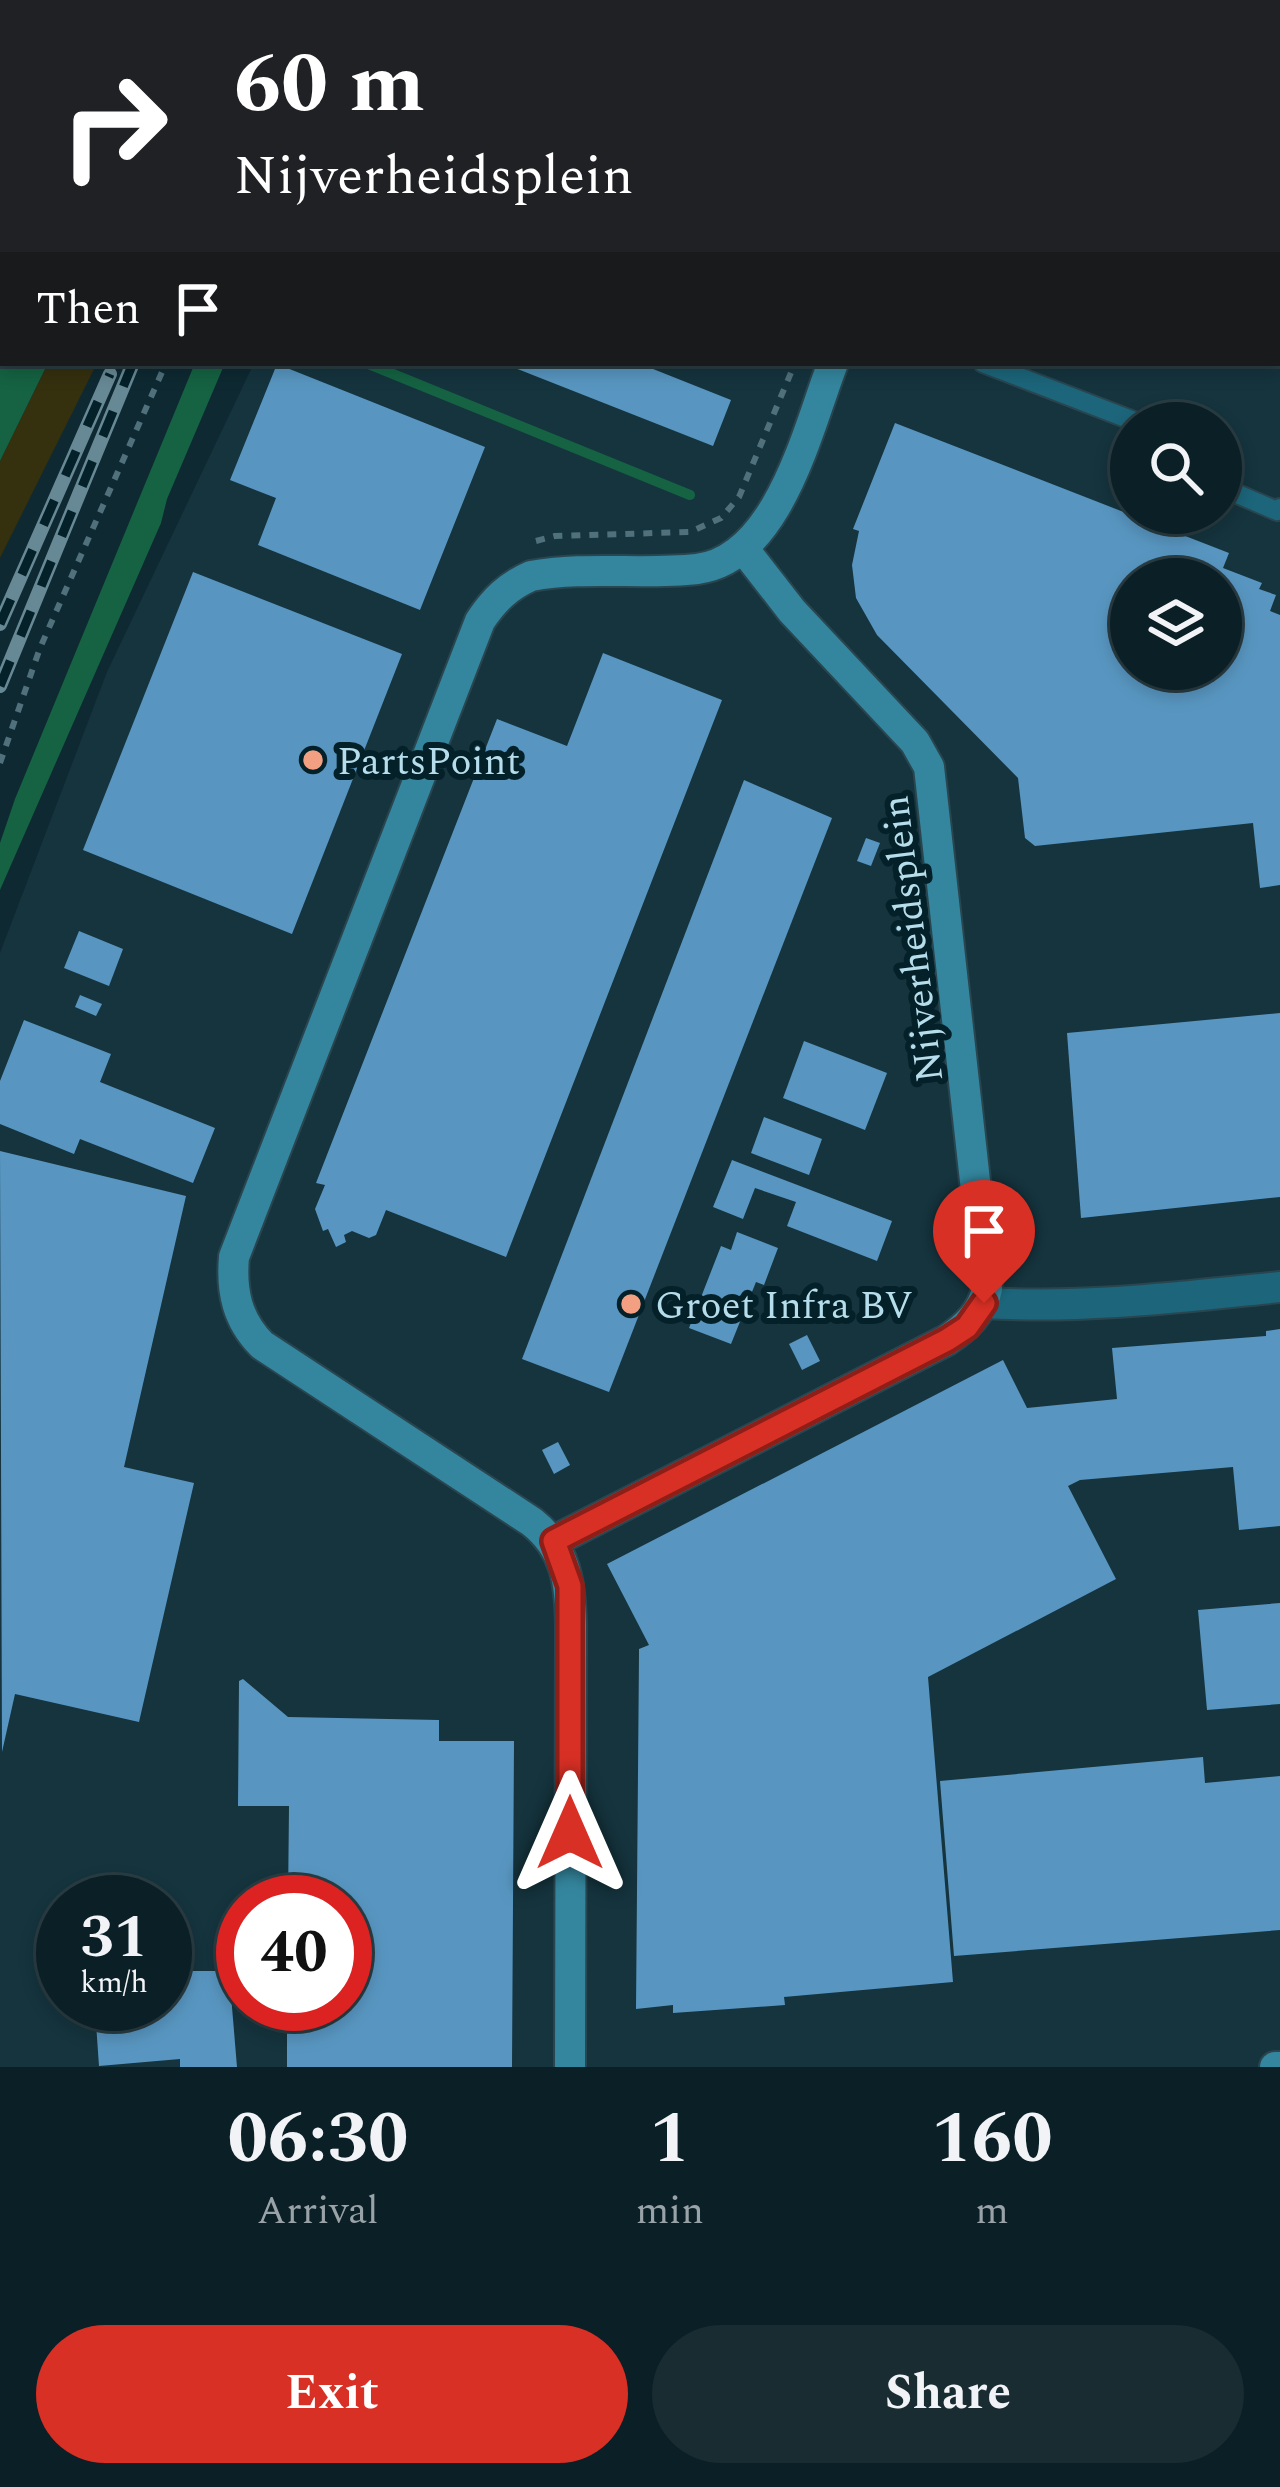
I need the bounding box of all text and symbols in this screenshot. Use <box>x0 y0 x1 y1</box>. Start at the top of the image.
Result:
text: 60 m <box>234 21 425 149</box>
icon: right <box>36 48 192 204</box>
text: Nijverheidsplein <box>234 136 633 218</box>
text: Then <box>36 275 141 344</box>
icon: arrive <box>165 276 231 342</box>
map controls <box>1110 402 1242 690</box>
button: search <box>1110 402 1242 534</box>
button: layers <box>1110 558 1242 690</box>
place label: PartsPoint <box>337 733 520 792</box>
marker: PartsPoint <box>300 747 326 773</box>
street label: Nijverheidsplein <box>867 792 960 1085</box>
pin <box>933 1180 1035 1303</box>
icon: arrive <box>951 1198 1017 1264</box>
place label: Groet Infra BV <box>655 1277 913 1336</box>
marker: Groet Infra BV <box>618 1291 644 1317</box>
position arrow <box>507 1770 633 1896</box>
speed limit sign: 40 <box>216 1875 372 2031</box>
text: 31 <box>80 1892 148 1984</box>
text: km/h <box>80 1960 148 2006</box>
text: 06:30 <box>227 2085 408 2194</box>
text: 1 <box>650 2085 690 2194</box>
text: 160 <box>931 2085 1053 2194</box>
text: Arrival <box>257 2182 379 2241</box>
text: min <box>636 2182 704 2241</box>
text: m <box>975 2182 1009 2241</box>
button: Exit <box>36 2325 628 2463</box>
button: Share <box>652 2325 1244 2463</box>

